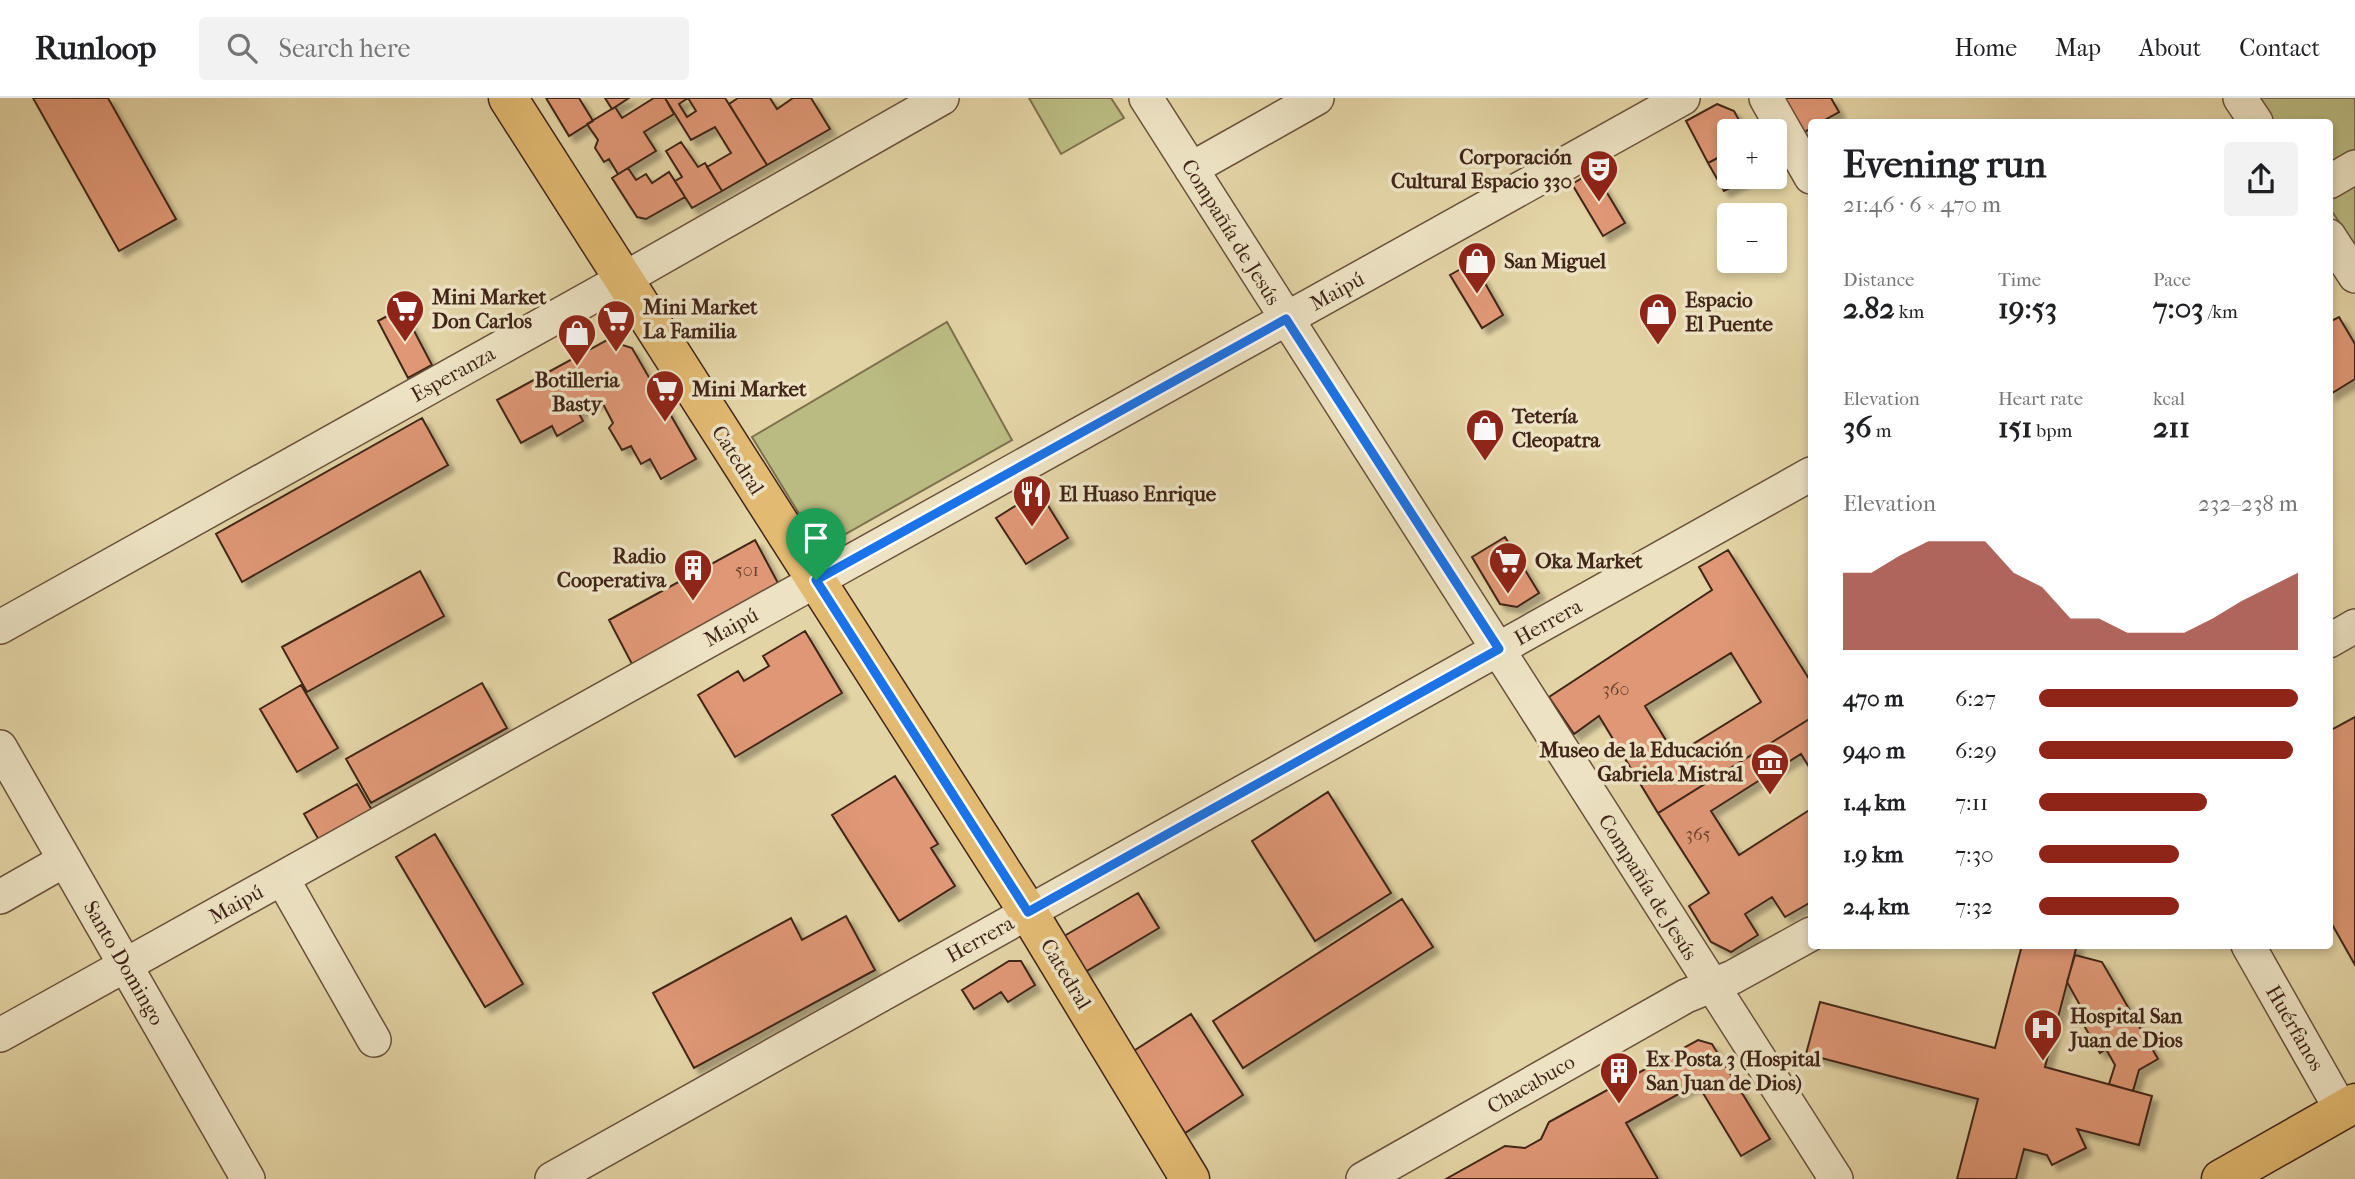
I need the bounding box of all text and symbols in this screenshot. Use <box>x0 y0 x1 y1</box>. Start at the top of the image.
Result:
search box <box>199 17 689 80</box>
text: Runloop <box>35 29 157 68</box>
icon: search <box>223 29 261 67</box>
text: Search here <box>279 33 410 64</box>
text: Home <box>1955 34 2017 62</box>
text: Map <box>2055 34 2101 62</box>
text: About <box>2139 34 2201 62</box>
text: Contact <box>2239 34 2320 62</box>
map controls <box>1717 119 1787 273</box>
button: + <box>1717 119 1787 189</box>
text: Evening run <box>1843 142 2046 187</box>
button: share <box>2224 142 2298 216</box>
place label: Corporación Cultural Espacio 330 <box>1391 145 1573 193</box>
theatre icon: Corporación Cultural Espacio 330 <box>1578 148 1620 203</box>
street label: Compañía de Jesús <box>1176 155 1286 310</box>
text: 21:46 · 6 × 470 m <box>1843 191 2001 218</box>
button: − <box>1717 203 1787 273</box>
shop icon: San Miguel <box>1456 240 1498 295</box>
place label: San Miguel <box>1504 249 1606 273</box>
street label: Maipú <box>1306 266 1368 316</box>
text: Distance <box>1843 269 1914 291</box>
text: Time <box>1998 269 2041 291</box>
text: Pace <box>2153 269 2191 291</box>
place label: Mini Market Don Carlos <box>431 285 547 333</box>
supermarket icon: Mini Market Don Carlos <box>384 288 426 343</box>
place label: Espacio El Puente <box>1685 288 1774 336</box>
shop icon: Espacio El Puente <box>1637 291 1679 346</box>
text: 2.82 <box>1843 291 1895 326</box>
text: 19:53 <box>1998 291 2057 326</box>
text: 7:03 <box>2153 291 2204 326</box>
place label: Mini Market La Familia <box>642 295 758 343</box>
supermarket icon: Mini Market La Familia <box>595 298 637 353</box>
text: km <box>1895 301 1924 323</box>
text: /km <box>2204 301 2238 323</box>
shop icon: Botilleria Basty <box>556 312 598 367</box>
street label: Esperanza <box>407 341 499 407</box>
place label: Botilleria Basty <box>535 368 621 416</box>
supermarket icon: Mini Market <box>644 368 686 423</box>
place label: Mini Market <box>691 377 807 401</box>
text: Elevation <box>1843 388 1920 410</box>
text: Heart rate <box>1998 388 2083 410</box>
text: kcal <box>2153 388 2185 410</box>
place label: Tetería Cleopatra <box>1511 404 1601 452</box>
shop icon: Tetería Cleopatra <box>1464 407 1506 462</box>
text: 36 <box>1843 410 1872 445</box>
text: 151 <box>1998 410 2032 445</box>
text: 211 <box>2153 410 2190 445</box>
text: m <box>1872 420 1891 442</box>
text: bpm <box>2032 420 2072 442</box>
street label: Catedral <box>707 421 769 499</box>
restaurant icon: El Huaso Enrique <box>1011 473 1053 528</box>
place label: El Huaso Enrique <box>1059 482 1217 506</box>
text: Elevation <box>1843 490 1936 517</box>
text: 232–238 m <box>2198 490 2298 517</box>
pin <box>786 508 846 580</box>
icon: arrive <box>797 519 835 557</box>
supermarket icon: Oka Market <box>1487 540 1529 595</box>
place label: Radio Cooperativa <box>557 544 667 592</box>
building icon: Radio Cooperativa <box>672 547 714 602</box>
place label: Oka Market <box>1535 549 1643 573</box>
house number: 501 <box>735 560 759 581</box>
street label: Herrera <box>1510 594 1586 650</box>
street label: Maipú <box>700 602 762 652</box>
house number: 360 <box>1602 679 1630 700</box>
text: 470 m <box>1843 685 1904 712</box>
text: 6:27 <box>1955 685 1996 712</box>
text: 940 m <box>1843 737 1905 764</box>
text: 6:29 <box>1955 737 1997 764</box>
place label: Museo de la Educación Gabriela Mistral <box>1539 738 1744 786</box>
museum icon: Museo de la Educación Gabriela Mistral <box>1749 741 1791 796</box>
text: 1.4 km <box>1843 789 1906 816</box>
text: 7:11 <box>1955 789 1988 816</box>
street label: Compañía de Jesús <box>1593 810 1703 965</box>
house number: 365 <box>1686 824 1711 845</box>
text: 1.9 km <box>1843 841 1903 868</box>
text: 7:30 <box>1955 841 1994 868</box>
street label: Maipú <box>205 879 267 929</box>
text: 2.4 km <box>1843 893 1909 920</box>
text: 7:32 <box>1955 893 1993 920</box>
street label: Santo Domingo <box>79 897 169 1029</box>
street label: Herrera <box>942 911 1018 967</box>
street label: Catedral <box>1036 935 1096 1014</box>
street label: Huérfanos <box>2261 981 2329 1075</box>
place label: Hospital San Juan de Dios <box>2068 1004 2183 1052</box>
hospital icon: Hospital San Juan de Dios <box>2022 1007 2064 1062</box>
place label: Ex Posta 3 (Hospital San Juan de Dios) <box>1646 1047 1821 1095</box>
street label: Chacabuco <box>1483 1049 1579 1119</box>
building icon: Ex Posta 3 (Hospital San Juan de Dios) <box>1598 1050 1640 1105</box>

